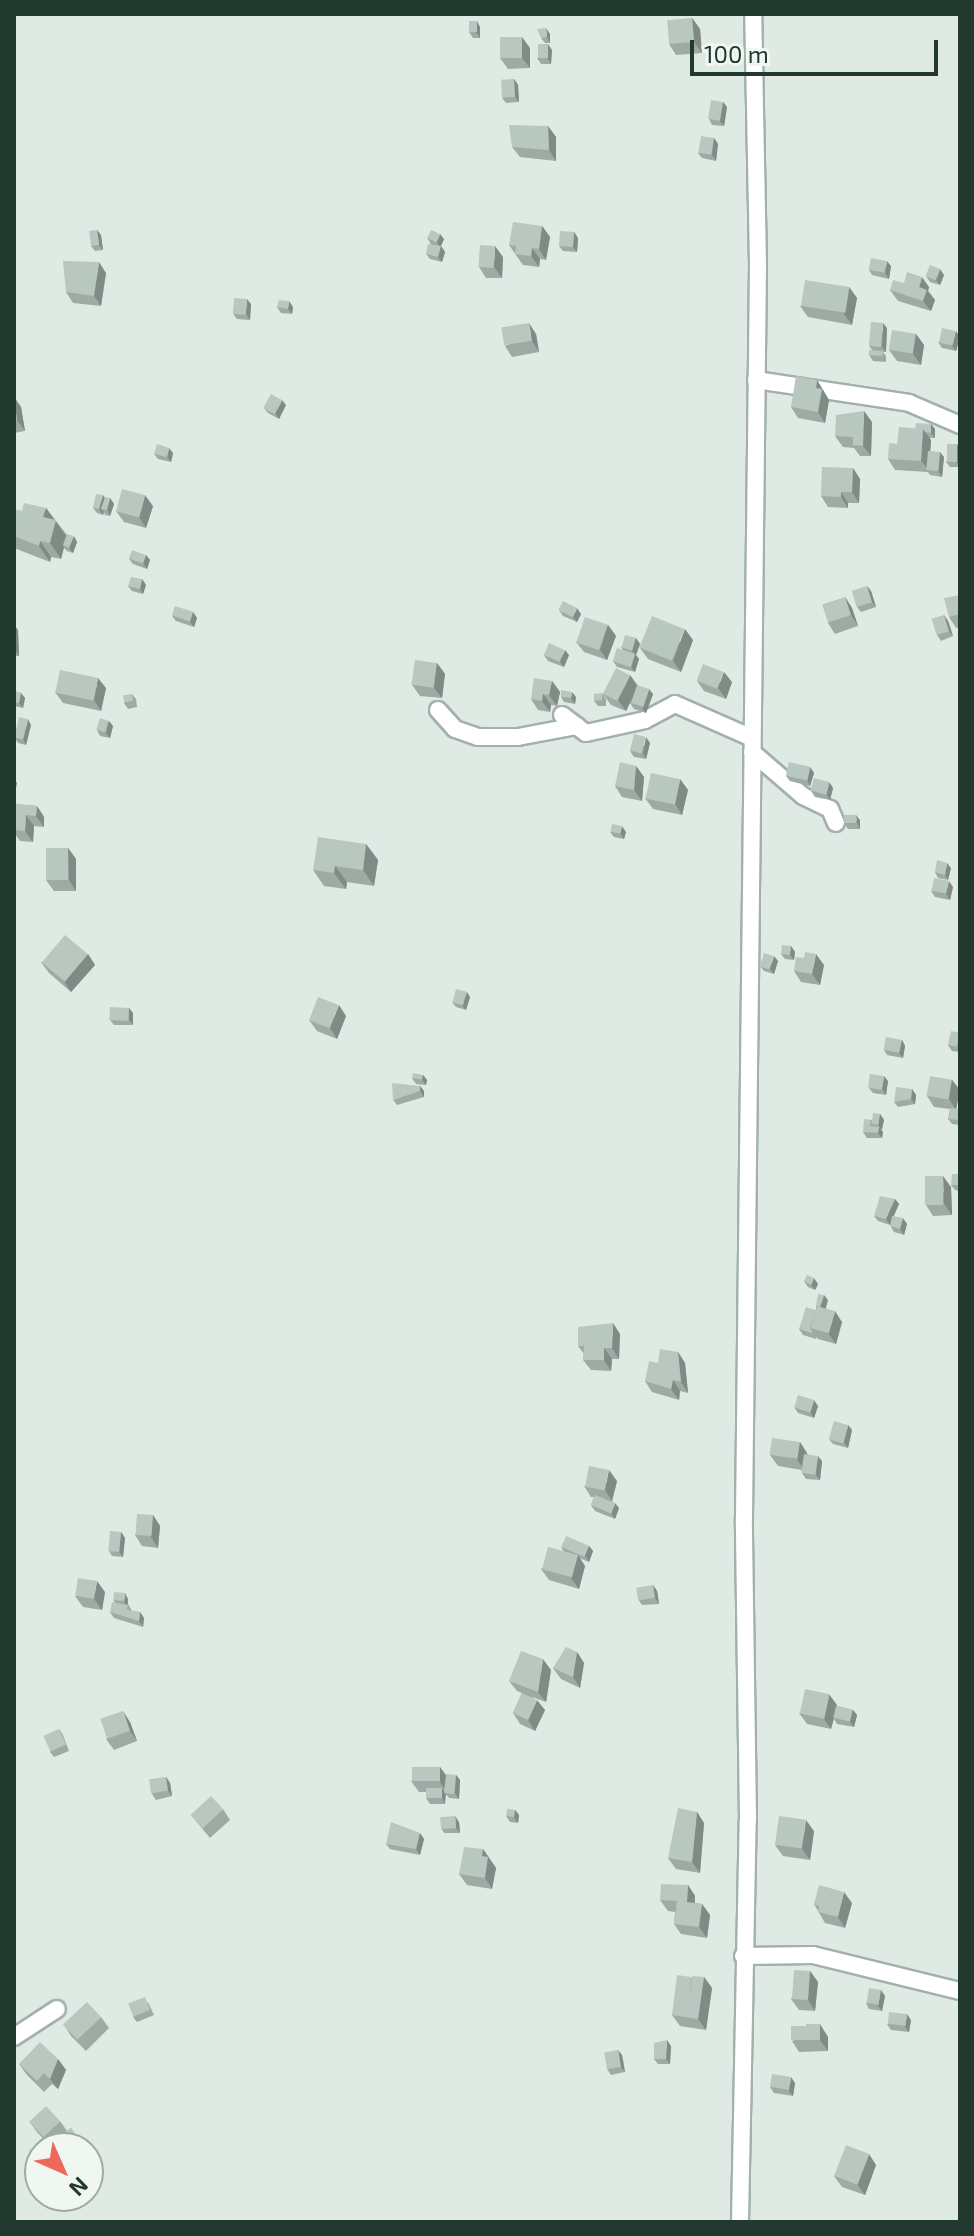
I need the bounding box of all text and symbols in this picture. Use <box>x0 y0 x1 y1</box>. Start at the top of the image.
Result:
scale bar <box>694 24 942 74</box>
text: 100 m <box>704 39 769 68</box>
north arrow <box>24 2132 104 2212</box>
text: N <box>65 2173 94 2202</box>

